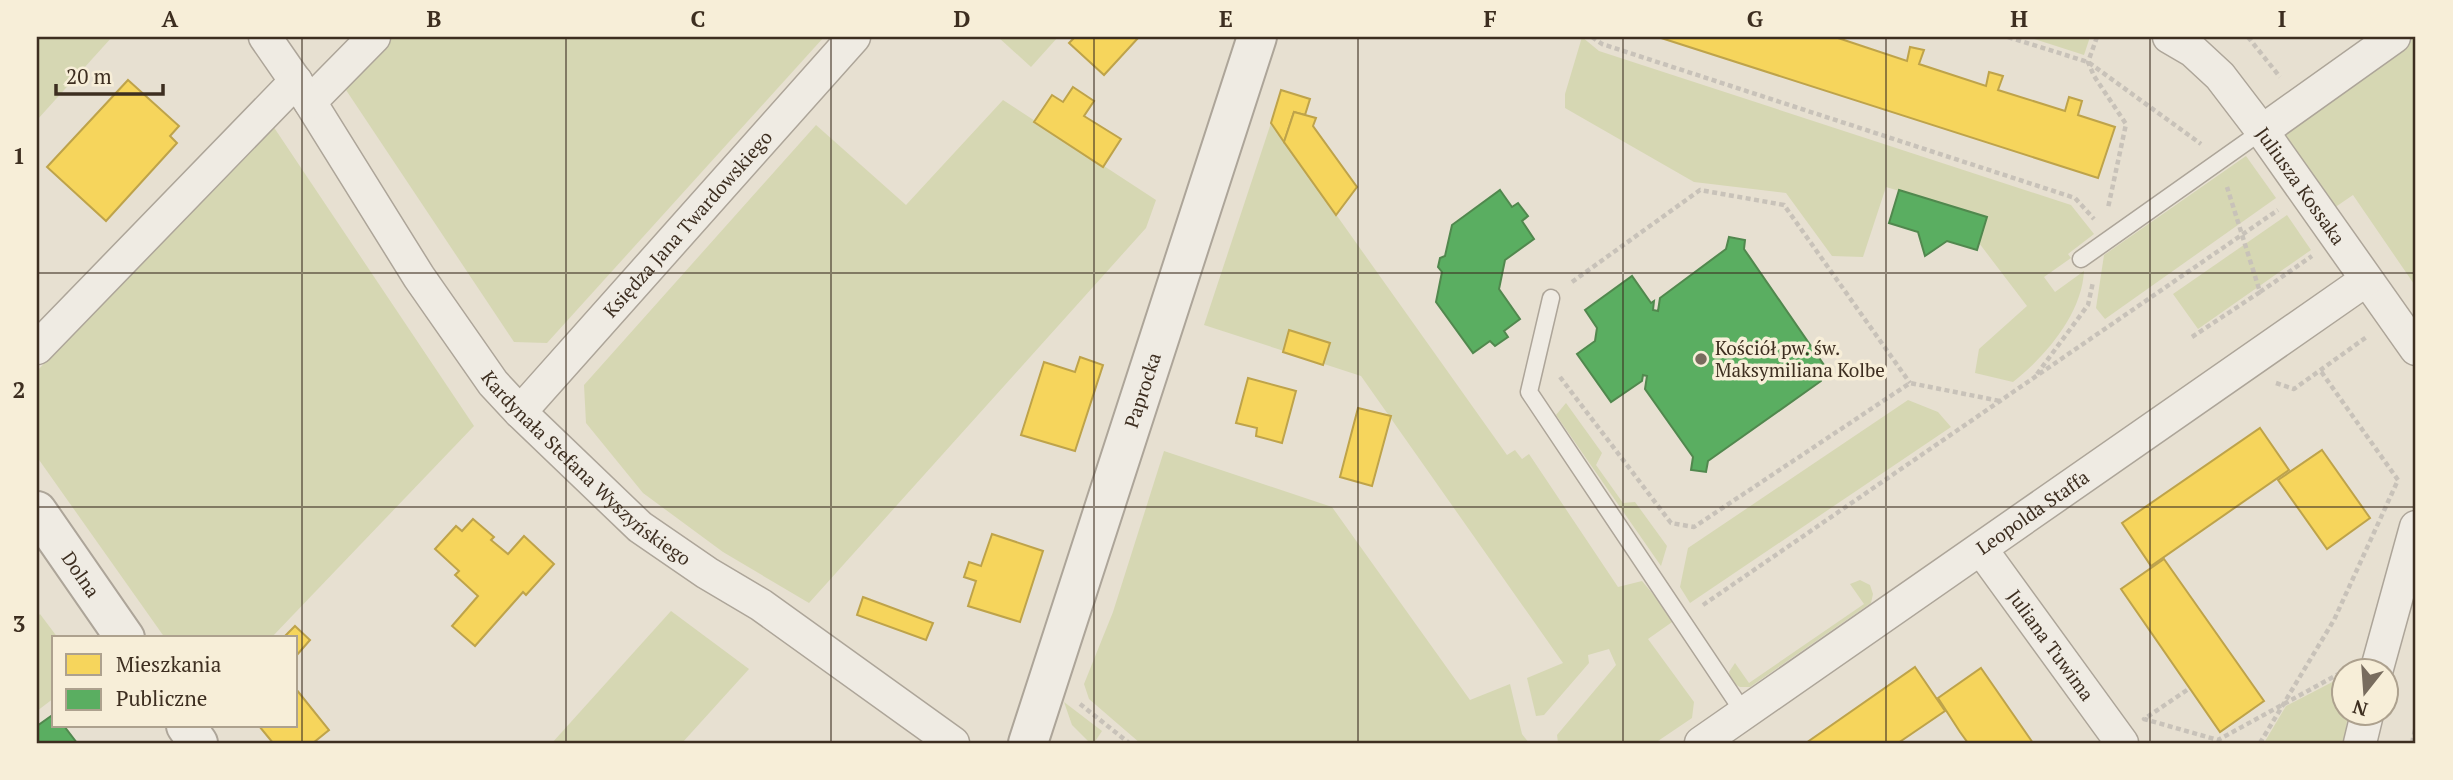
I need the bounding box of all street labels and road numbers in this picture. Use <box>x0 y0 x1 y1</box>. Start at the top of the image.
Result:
street label: Juliusza Kossaka <box>2251 122 2352 250</box>
street label: Księdza Jana Twardowskiego <box>597 125 777 322</box>
street label: Paprocka <box>1118 349 1166 431</box>
street label: Kardynała Stefana Wyszyńskiego <box>476 365 696 571</box>
street label: Leopolda Staffa <box>1971 464 2094 560</box>
street label: Dolna <box>57 546 106 602</box>
street label: Juliana Tuwima <box>2003 584 2100 706</box>

